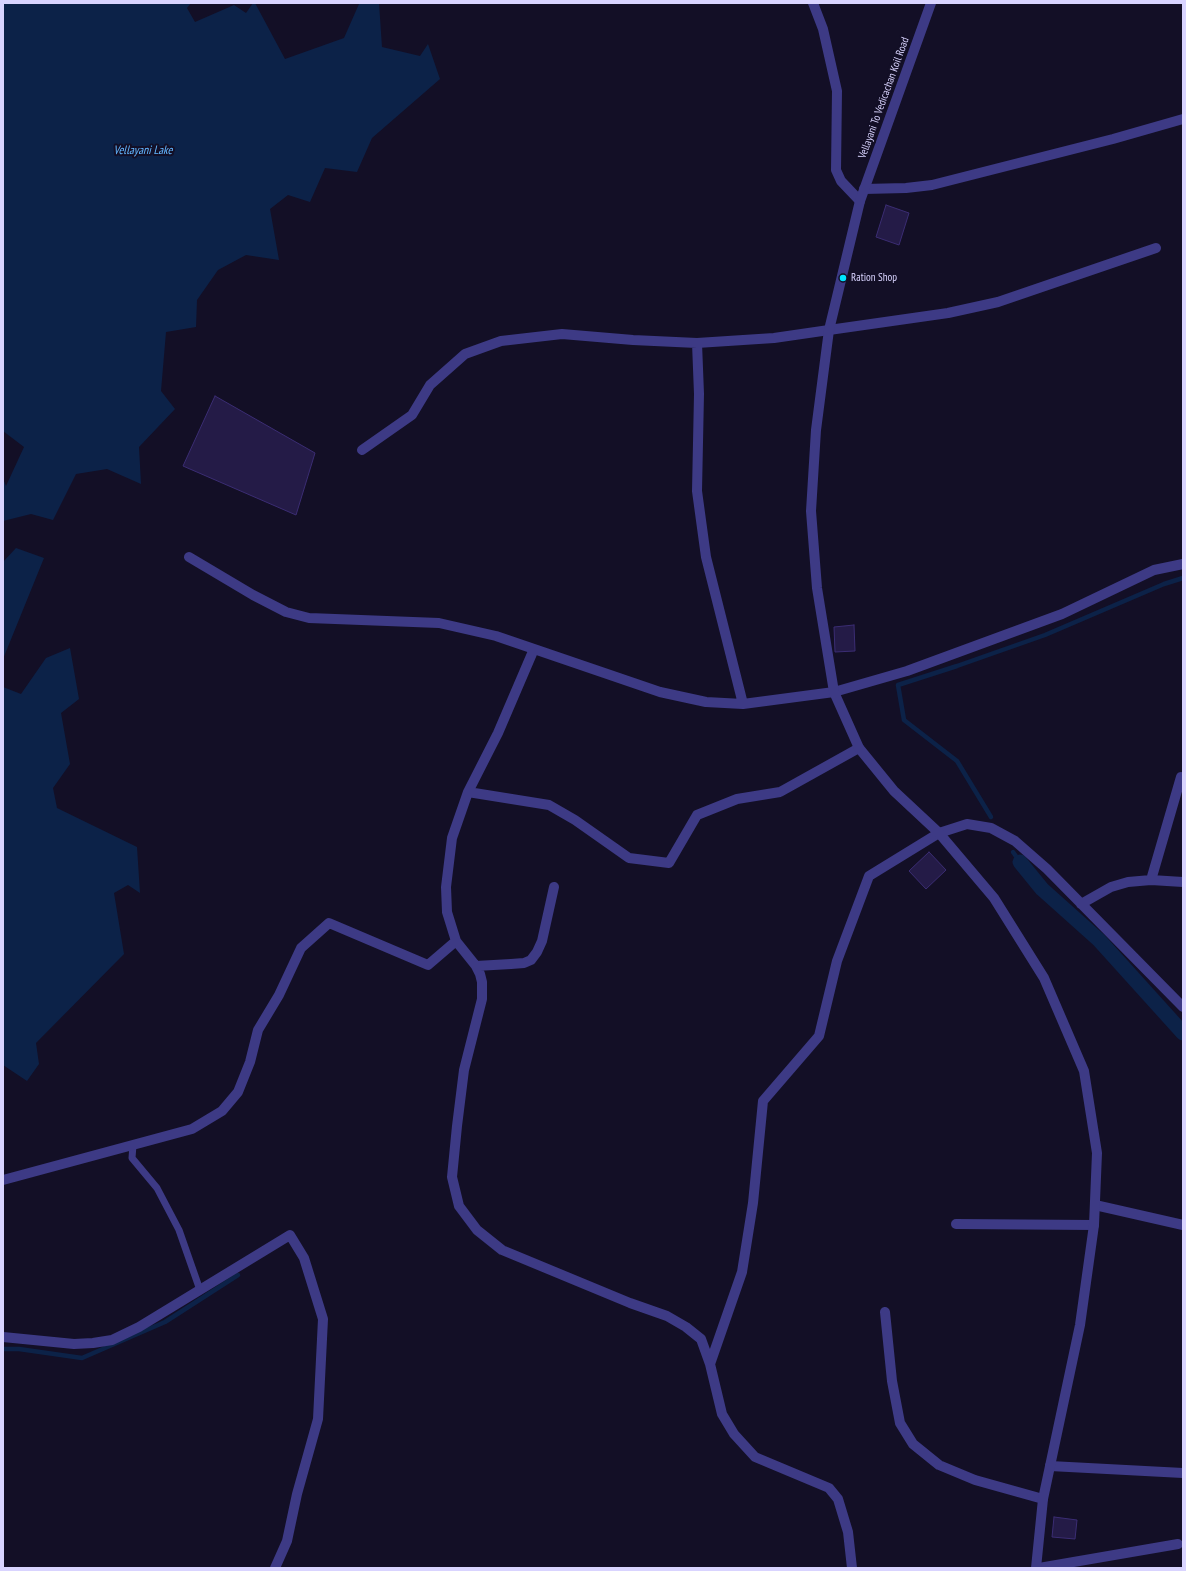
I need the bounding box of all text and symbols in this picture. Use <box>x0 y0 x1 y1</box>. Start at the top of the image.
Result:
street label: Vellayani To Vedicachan Koil Road <box>856 35 912 161</box>
water label: Vellayani Lake <box>113 144 173 158</box>
place label: Ration Shop <box>851 271 897 285</box>
marker: Ration Shop <box>838 273 848 283</box>

